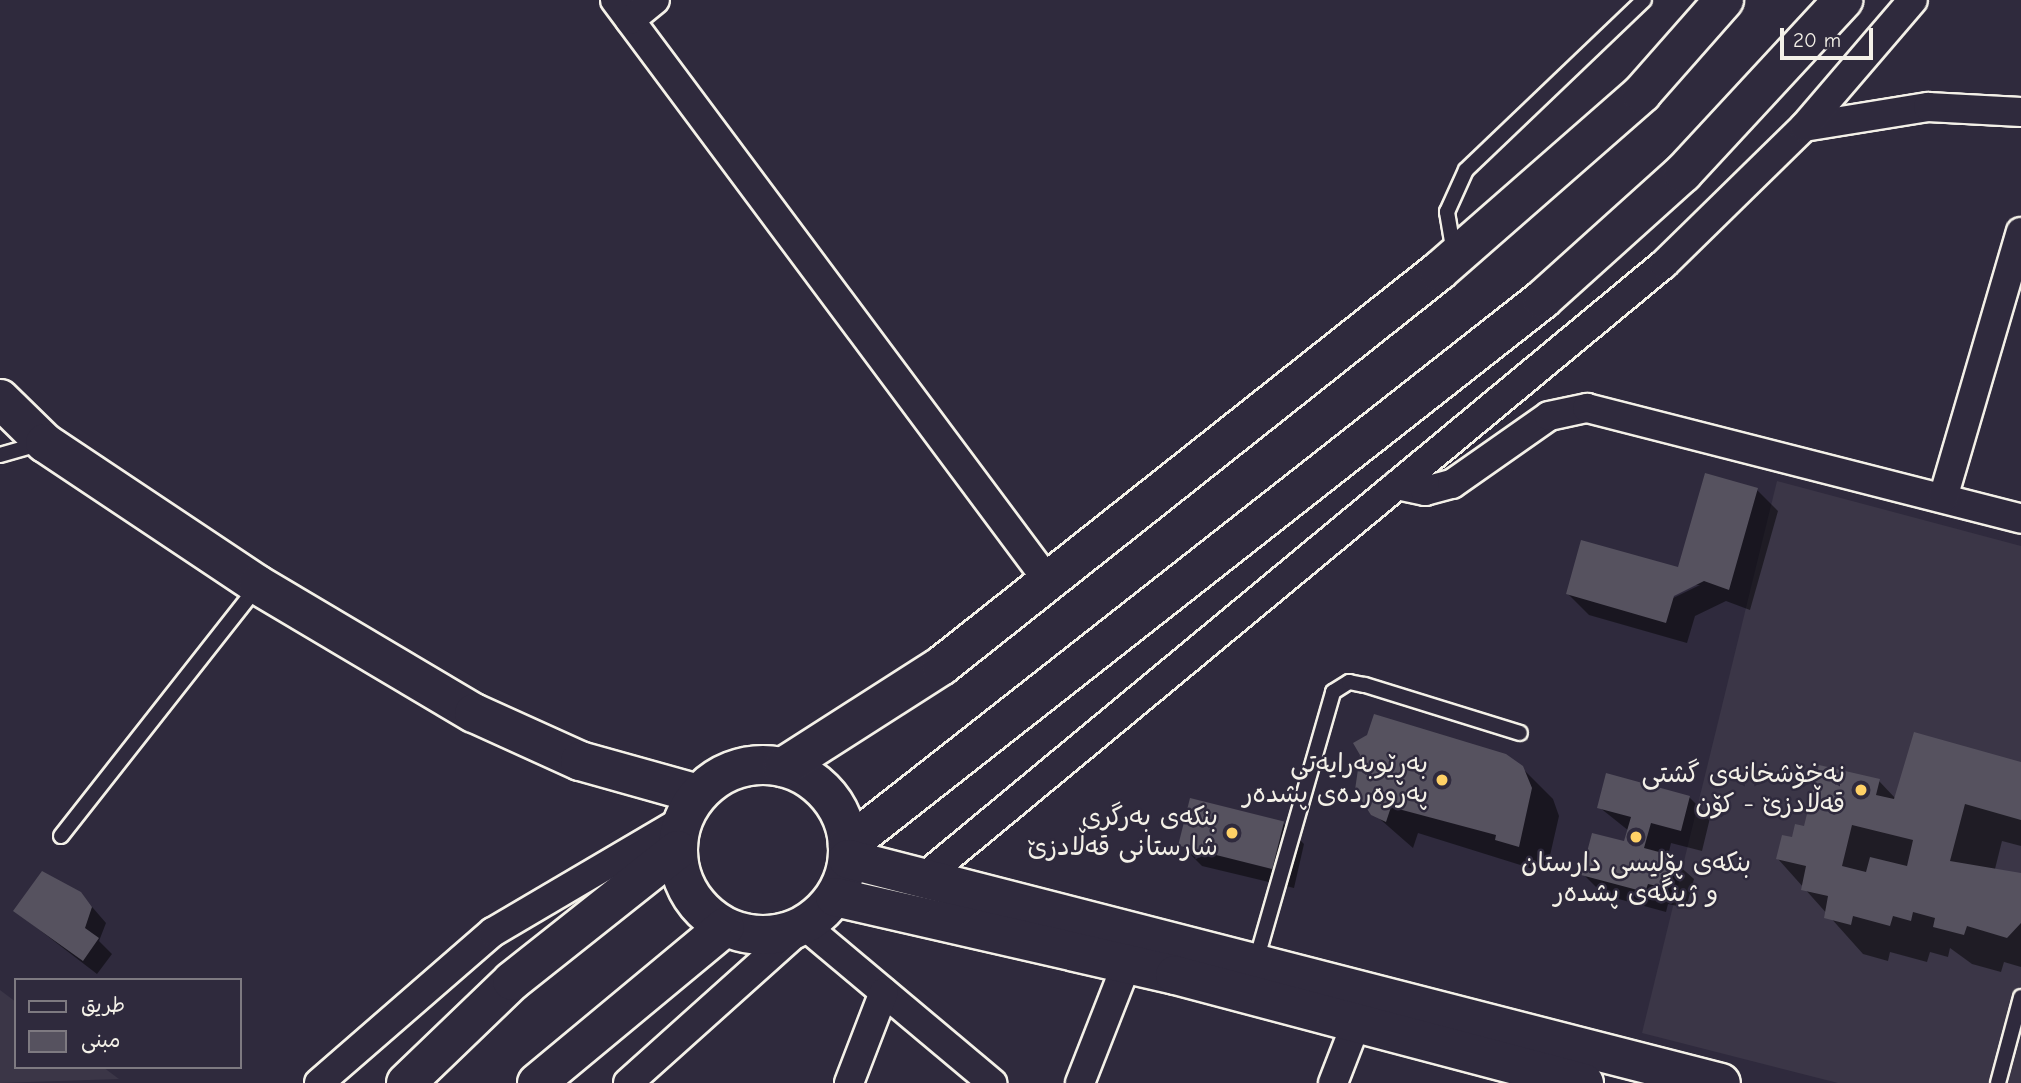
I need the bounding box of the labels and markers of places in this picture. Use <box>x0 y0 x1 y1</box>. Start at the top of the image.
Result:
place label: بەڕێوبەرایەتی پەروەردەی پشدەر <box>1243 749 1428 810</box>
place label: نەخۆشخانەی گشتی قەڵادزێ - کۆن <box>1641 759 1845 820</box>
marker: بەڕێوبەرایەتی پەروەردەی پشدەر <box>1434 772 1450 788</box>
marker: نەخۆشخانەی گشتی قەڵادزێ - کۆن <box>1851 780 1871 800</box>
place label: بنکەی بەرگری شارستانی قەڵادزێ <box>1027 802 1218 864</box>
marker: بنکەی بەرگری شارستانی قەڵادزێ <box>1224 825 1240 841</box>
marker: بنکەی پۆلیسی دارستان و ژینگەی پشدەر <box>1628 829 1644 845</box>
place label: بنکەی پۆلیسی دارستان و ژینگەی پشدەر <box>1521 848 1751 910</box>

